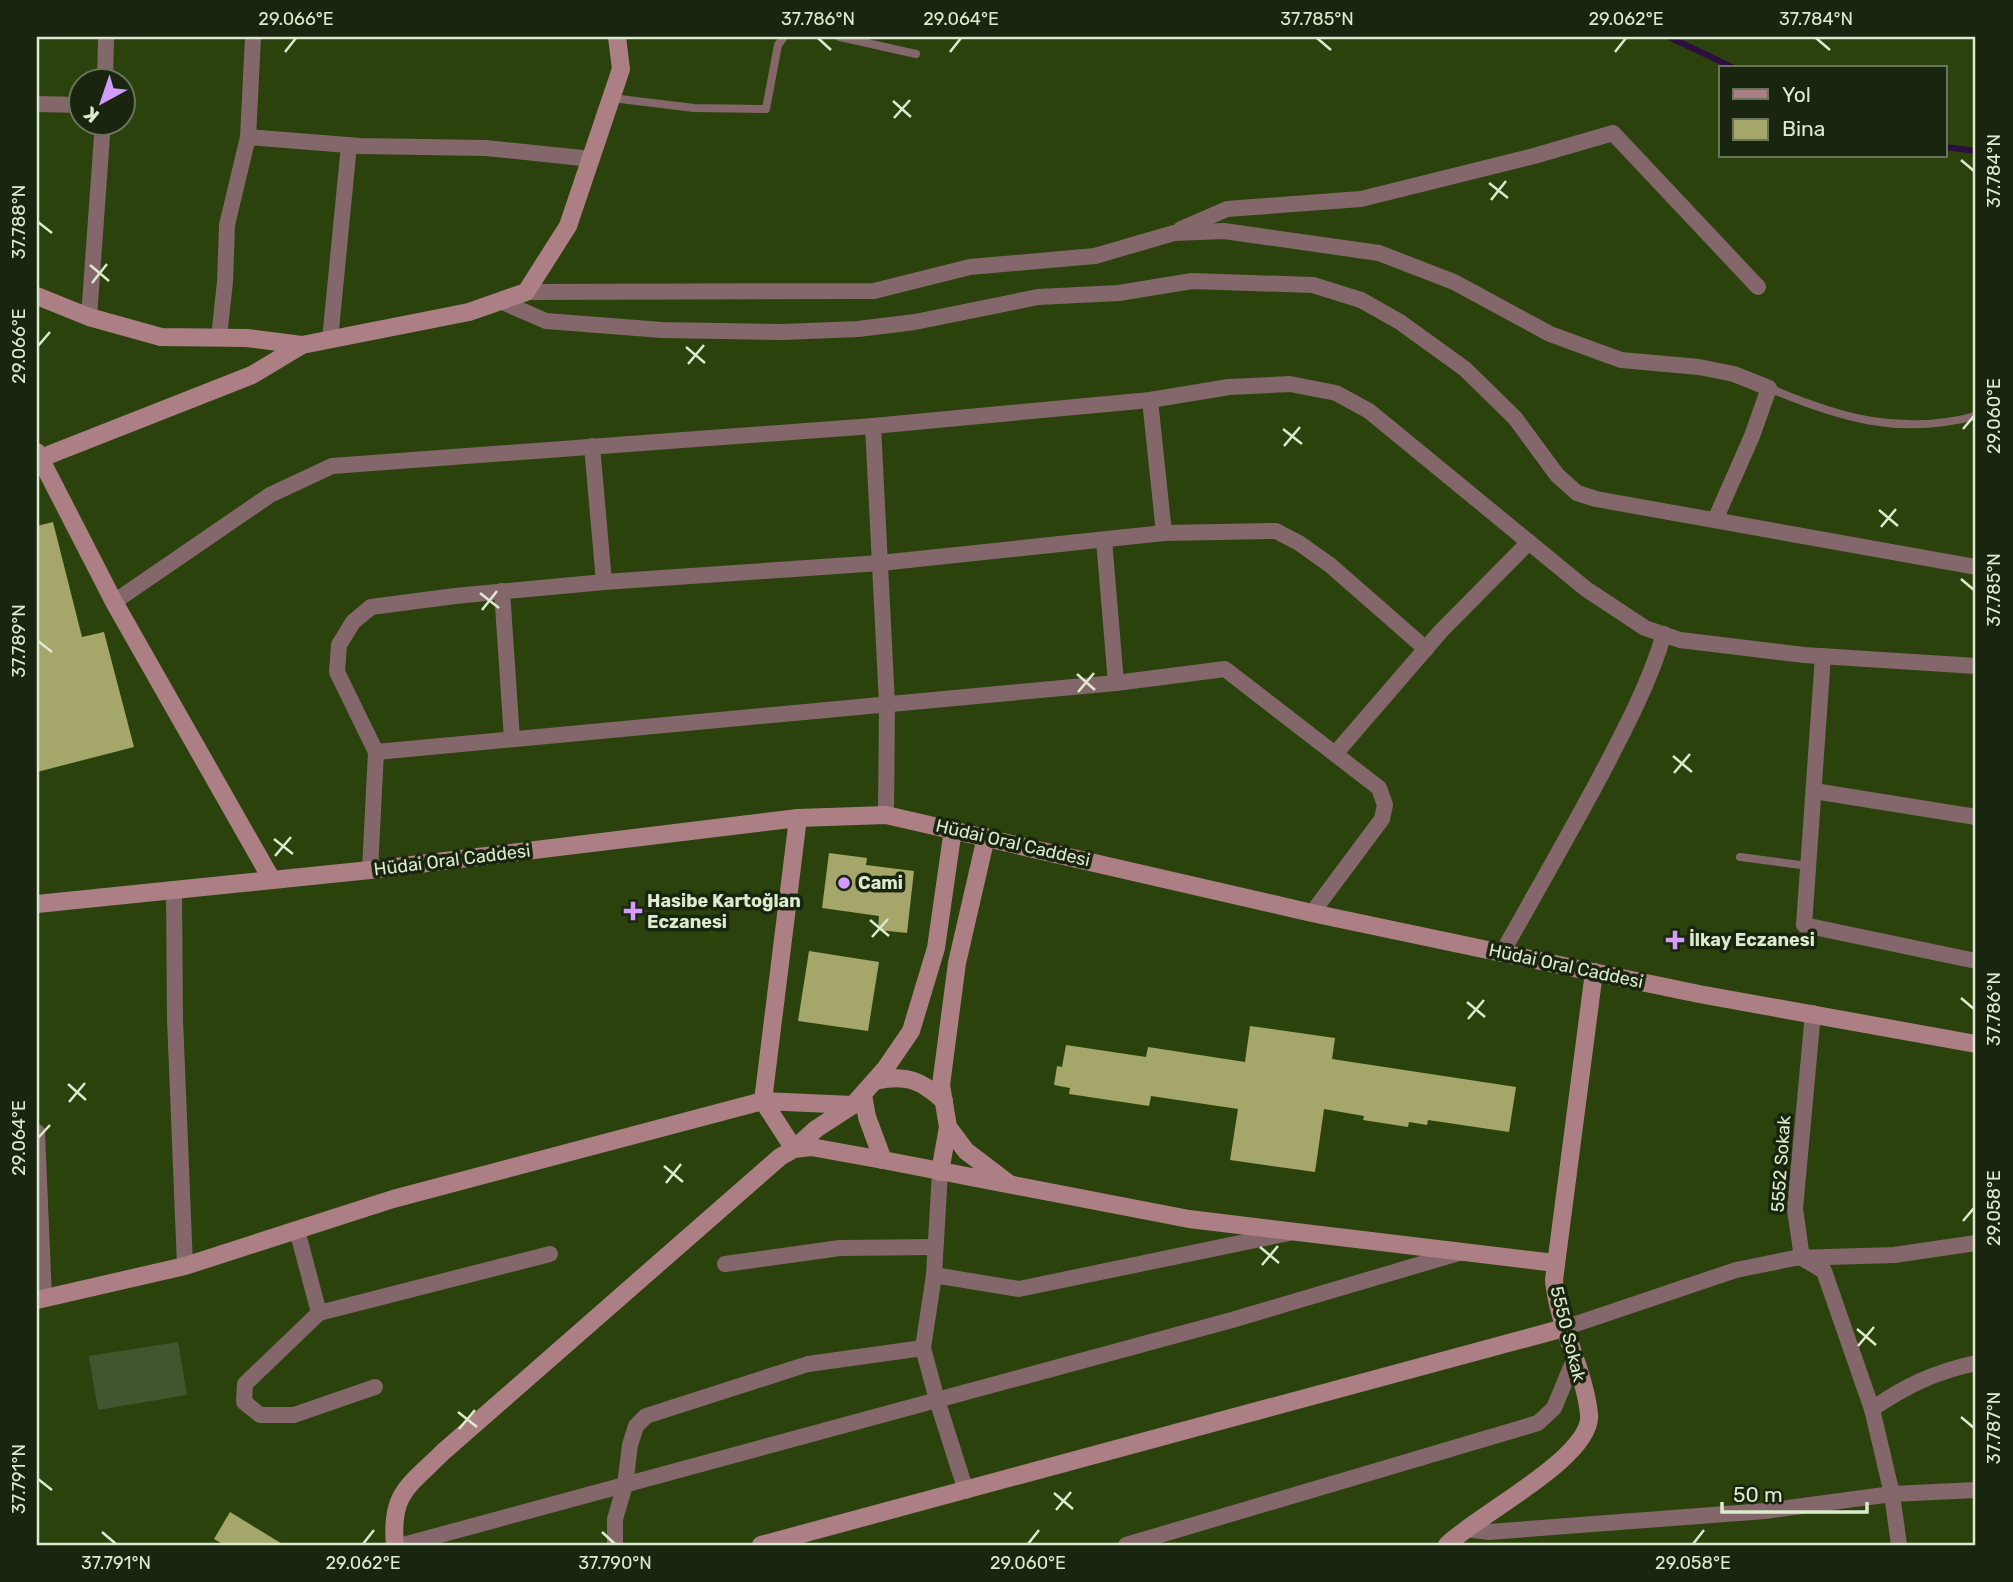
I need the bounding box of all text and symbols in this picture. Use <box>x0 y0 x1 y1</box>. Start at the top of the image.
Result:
text: 29.066°E <box>258 8 334 30</box>
text: 37.786°N <box>781 8 855 30</box>
text: 29.064°E <box>923 8 999 30</box>
text: 37.785°N <box>1280 8 1354 30</box>
text: 29.062°E <box>1588 8 1664 30</box>
text: 37.784°N <box>1779 8 1853 30</box>
north arrow <box>66 66 136 136</box>
legend <box>1719 66 1946 158</box>
text: Yol <box>1782 82 1811 107</box>
text: K <box>79 102 104 128</box>
text: Bina <box>1782 116 1825 141</box>
text: 37.784°N <box>1983 134 2005 208</box>
text: 37.788°N <box>8 185 30 259</box>
text: 29.066°E <box>8 308 30 384</box>
text: 29.060°E <box>1983 378 2005 454</box>
text: 37.785°N <box>1983 553 2005 627</box>
text: 37.789°N <box>8 604 30 678</box>
street label: Hüdai Oral Caddesi <box>934 815 1092 871</box>
street label: Hüdai Oral Caddesi <box>372 839 532 881</box>
place label: Cami <box>858 872 903 894</box>
marker: Cami <box>836 875 852 891</box>
place label: Hasibe Kartoğlan Eczanesi <box>647 890 801 933</box>
marker: Hasibe Kartoğlan Eczanesi <box>625 903 641 919</box>
place label: İlkay Eczanesi <box>1689 929 1815 951</box>
marker: İlkay Eczanesi <box>1667 932 1683 948</box>
street label: Hüdai Oral Caddesi <box>1487 939 1645 993</box>
text: 37.786°N <box>1983 972 2005 1046</box>
text: 29.064°E <box>8 1100 30 1176</box>
street label: 5552 Sokak <box>1767 1114 1795 1213</box>
text: 29.058°E <box>1983 1170 2005 1246</box>
street label: 5550 Sokak <box>1545 1284 1591 1385</box>
text: 37.787°N <box>1983 1392 2005 1464</box>
text: 37.791°N <box>8 1444 30 1514</box>
scale bar <box>1722 1470 1868 1514</box>
text: 50 m <box>1733 1482 1783 1507</box>
text: 37.791°N <box>81 1552 151 1574</box>
text: 29.062°E <box>325 1552 401 1574</box>
text: 37.790°N <box>578 1552 652 1574</box>
text: 29.060°E <box>990 1552 1066 1574</box>
text: 29.058°E <box>1655 1552 1731 1574</box>

